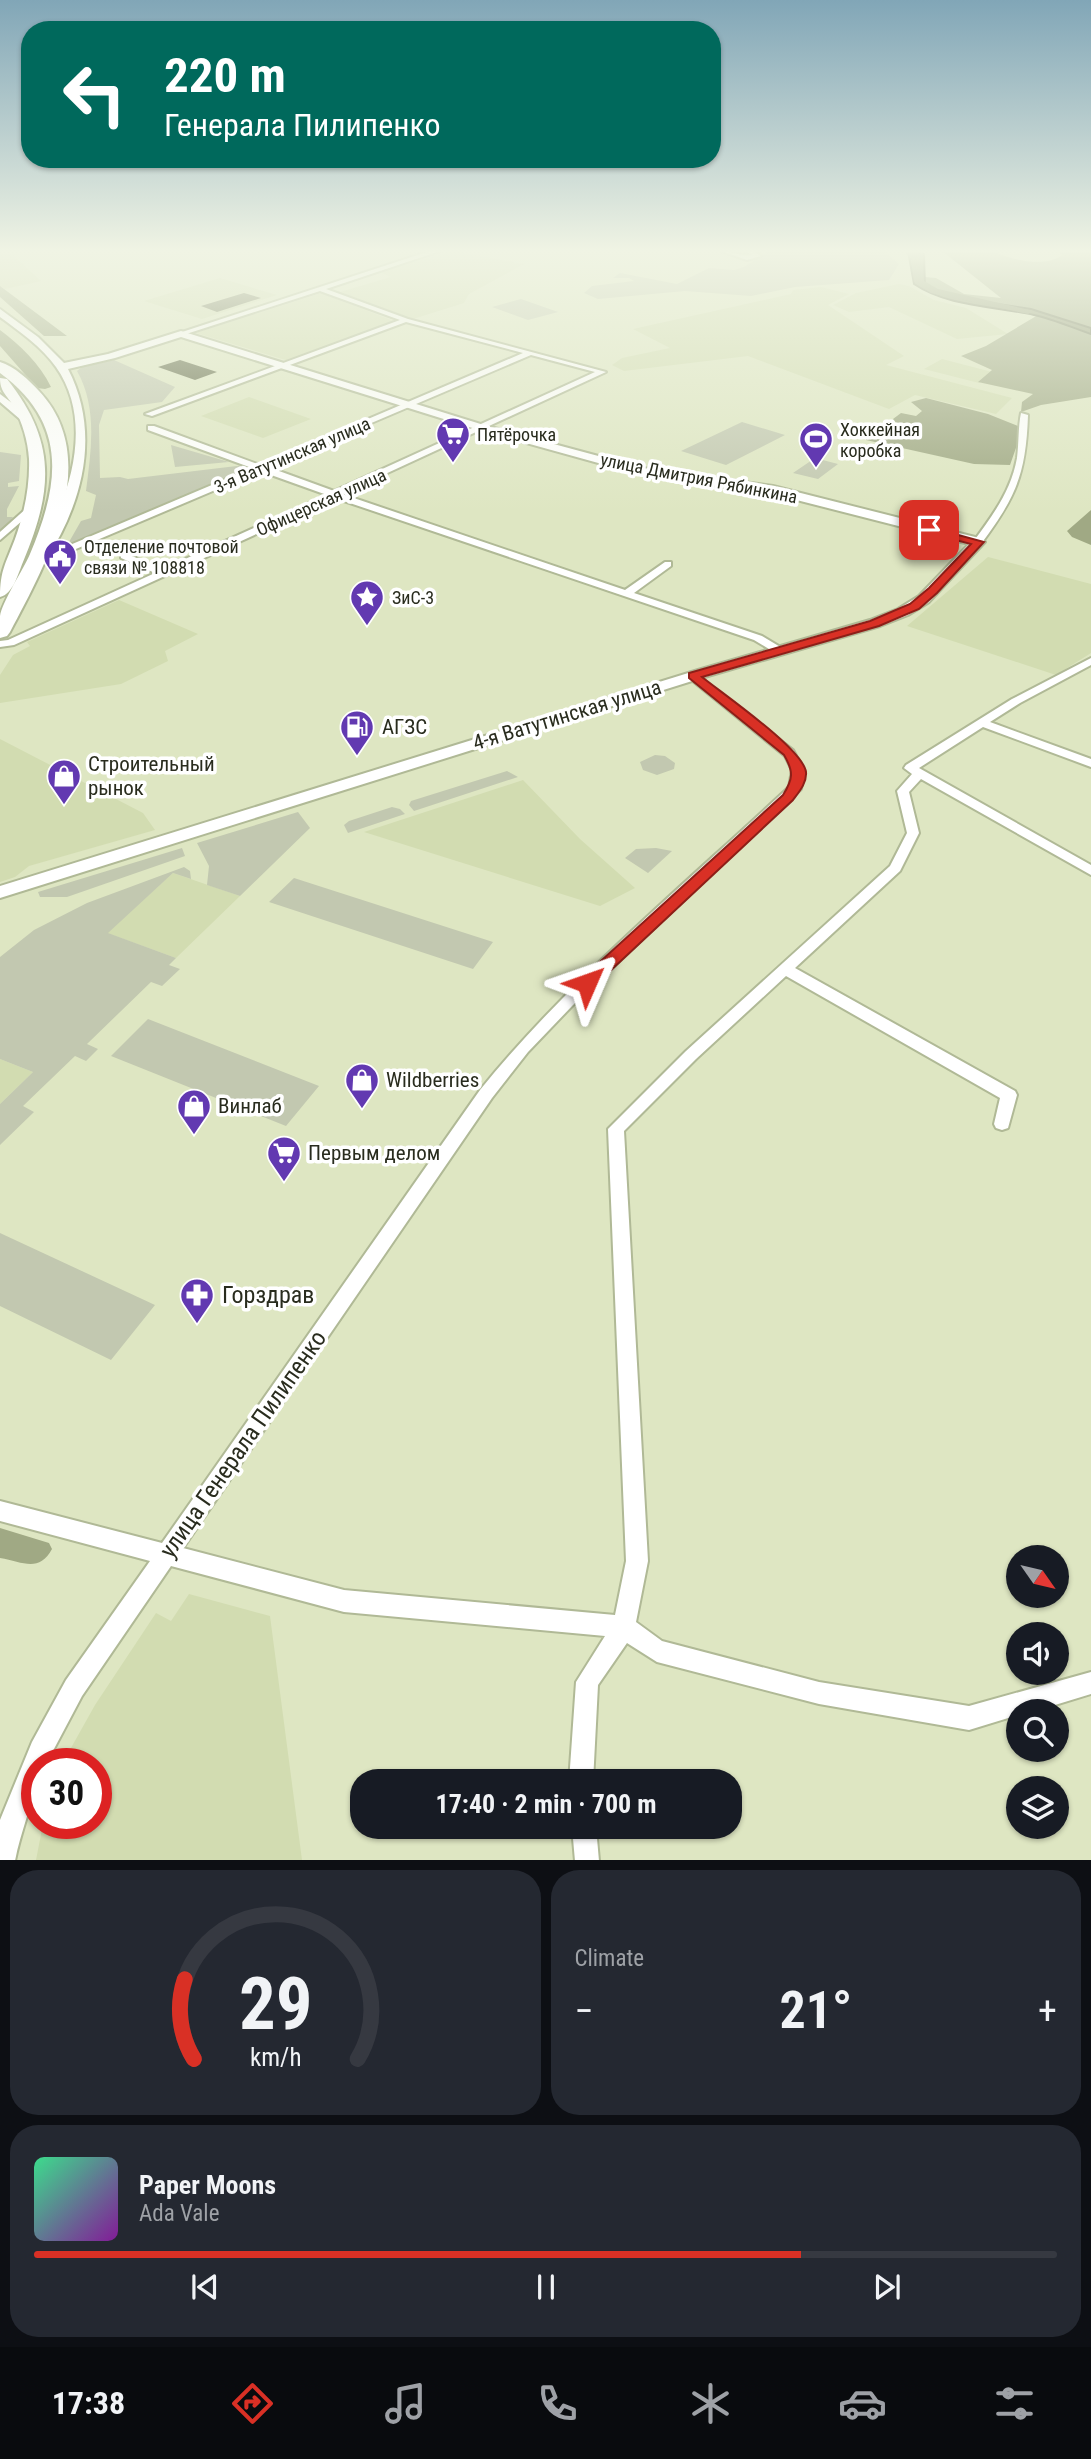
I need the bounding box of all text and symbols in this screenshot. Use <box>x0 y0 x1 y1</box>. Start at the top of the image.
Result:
text: 220 m <box>164 47 286 104</box>
icon: left <box>49 49 140 140</box>
text: Генерала Пилипенко <box>164 106 441 144</box>
street label: 3-я Ватутинская улица <box>211 413 373 497</box>
supermarket icon: Пятёрочка <box>434 415 472 464</box>
place label: Хоккейная коробка <box>840 419 920 461</box>
sports icon: Хоккейная коробка <box>797 420 835 469</box>
place label: Пятёрочка <box>477 424 556 445</box>
street label: улица Дмитрия Рябинкина <box>599 449 799 507</box>
street label: Офицерская улица <box>253 464 389 540</box>
pin <box>899 500 959 560</box>
icon: arrive <box>910 511 948 549</box>
place label: Отделение почтовой связи № 108818 <box>84 536 239 578</box>
public building icon: Отделение почтовой связи № 108818 <box>41 537 79 586</box>
place icon: ЗиС-3 <box>348 578 386 627</box>
place label: ЗиС-3 <box>392 587 434 608</box>
street label: 4-я Ватутинская улица <box>470 675 664 755</box>
fuel station icon: АГЗС <box>338 708 376 757</box>
place label: АГЗС <box>382 715 427 739</box>
place label: Строительный рынок <box>88 752 215 800</box>
shop icon: Строительный рынок <box>45 757 83 806</box>
position arrow <box>550 946 624 1020</box>
shop icon: Wildberries <box>343 1061 381 1110</box>
place label: Wildberries <box>386 1068 479 1092</box>
shop icon: Винлаб <box>175 1087 213 1136</box>
place label: Винлаб <box>218 1094 282 1118</box>
supermarket icon: Первым делом <box>265 1134 303 1183</box>
place label: Первым делом <box>308 1141 440 1165</box>
pharmacy icon: Горздрав <box>178 1276 216 1325</box>
place label: Горздрав <box>222 1281 314 1309</box>
street label: улица Генерала Пилипенко <box>154 1325 332 1563</box>
north arrow <box>1006 1545 1069 1608</box>
map controls <box>1006 1545 1069 1839</box>
button: sound <box>1006 1622 1069 1685</box>
button: search <box>1006 1699 1069 1762</box>
speed limit sign: 30 <box>21 1748 112 1839</box>
button: layers <box>1006 1776 1069 1839</box>
text: 17:40 · 2 min · 700 m <box>436 1789 656 1819</box>
text: Climate <box>575 1945 644 1972</box>
text: 29 <box>238 1961 312 2047</box>
text: 21° <box>779 1980 852 2041</box>
text: − <box>575 1989 594 2033</box>
text: + <box>1038 1989 1057 2033</box>
text: km/h <box>250 2042 301 2071</box>
text: Paper Moons <box>139 2170 276 2200</box>
text: Ada Vale <box>139 2200 219 2227</box>
icon: previous <box>186 2268 224 2306</box>
icon: pause <box>527 2268 565 2306</box>
icon: next <box>868 2268 906 2306</box>
icon: directions <box>228 2379 277 2428</box>
icon: music <box>381 2379 430 2428</box>
icon: phone <box>533 2379 582 2428</box>
icon: climate <box>686 2379 735 2428</box>
icon: car <box>838 2379 887 2428</box>
icon: filters <box>990 2379 1039 2428</box>
text: 17:38 <box>52 2384 125 2422</box>

